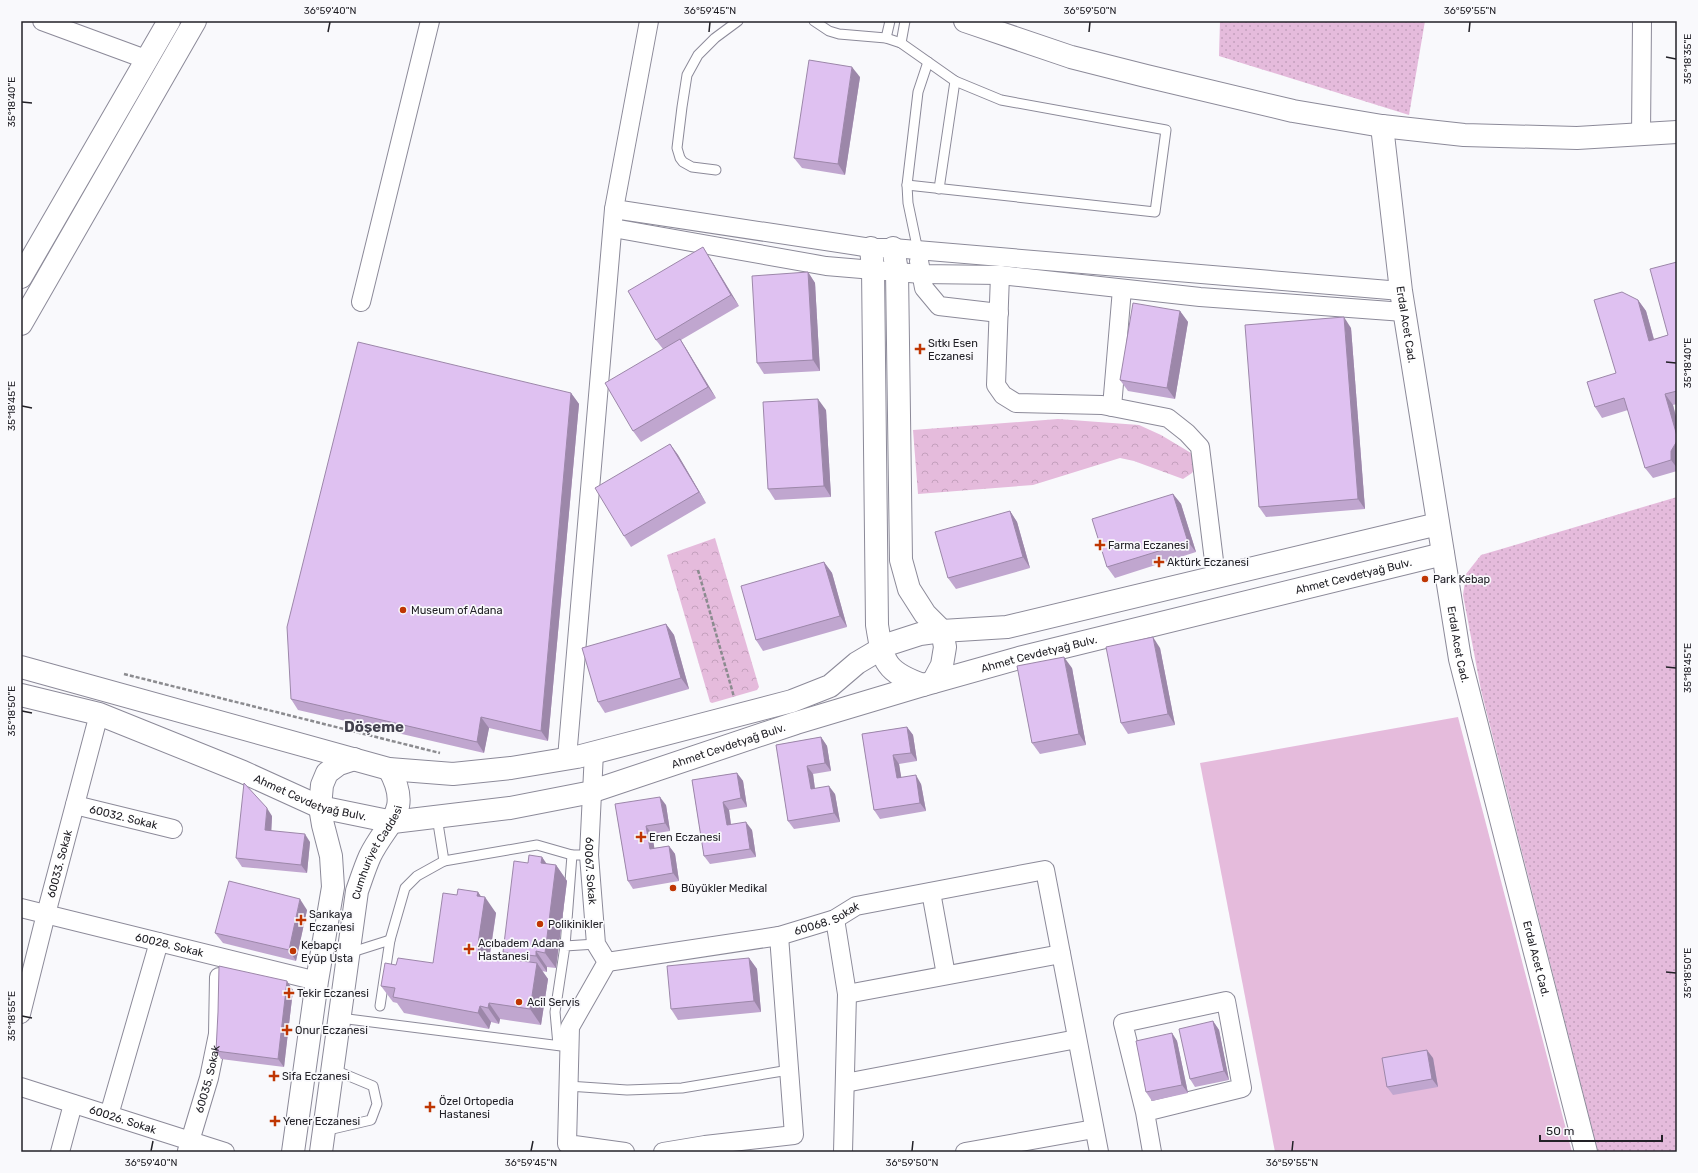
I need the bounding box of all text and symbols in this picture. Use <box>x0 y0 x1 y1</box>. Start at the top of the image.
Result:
text: 36°59'40"N <box>304 5 356 17</box>
text: 36°59'45"N <box>684 5 736 17</box>
text: 36°59'50"N <box>1064 5 1117 17</box>
text: 36°59'55"N <box>1444 5 1496 17</box>
text: 35°18'35"E <box>1682 34 1694 84</box>
text: 35°18'40"E <box>6 77 18 127</box>
street label: Erdal Acet Cad. <box>1393 285 1418 364</box>
place label: Sıtkı Esen Eczanesi <box>928 337 978 363</box>
text: 35°18'40"E <box>1682 338 1694 388</box>
marker: Sıtkı Esen Eczanesi <box>915 344 925 354</box>
text: 35°18'45"E <box>6 381 18 431</box>
place label: Farma Eczanesi <box>1108 539 1188 552</box>
marker: Farma Eczanesi <box>1095 540 1105 550</box>
place label: Aktürk Eczanesi <box>1167 556 1249 569</box>
street label: Ahmet Cevdetyağ Bulv. <box>1294 556 1413 597</box>
marker: Aktürk Eczanesi <box>1154 557 1164 567</box>
place label: Park Kebap <box>1433 573 1490 586</box>
marker: Park Kebap <box>1420 574 1430 584</box>
place label: Museum of Adana <box>411 604 503 617</box>
marker: Museum of Adana <box>398 605 408 615</box>
street label: Erdal Acet Cad. <box>1445 605 1472 684</box>
street label: Ahmet Cevdetyağ Bulv. <box>980 633 1099 675</box>
text: 35°18'45"E <box>1682 643 1694 693</box>
text: 35°18'50"E <box>6 686 18 736</box>
district label: Döşeme <box>344 718 404 736</box>
street label: Ahmet Cevdetyağ Bulv. <box>670 721 787 771</box>
street label: Ahmet Cevdetyağ Bulv. <box>252 772 368 823</box>
street label: 60032. Sokak <box>88 803 159 832</box>
street label: Cumhuriyet Caddesi <box>350 804 405 900</box>
street label: 60033. Sokak <box>45 828 75 899</box>
place label: Eren Eczanesi <box>649 831 721 844</box>
marker: Eren Eczanesi <box>636 832 646 842</box>
street label: 60067. Sokak <box>582 837 599 906</box>
place label: Büyükler Medikal <box>681 882 767 895</box>
marker: Büyükler Medikal <box>668 883 678 893</box>
street label: 60068. Sokak <box>793 900 860 938</box>
place label: Sarıkaya Eczanesi <box>309 908 354 934</box>
marker: Sarıkaya Eczanesi <box>296 915 306 925</box>
place label: Polikinikler <box>548 918 604 931</box>
marker: Polikinikler <box>535 919 545 929</box>
street label: Erdal Acet Cad. <box>1520 919 1552 998</box>
street label: 60028. Sokak <box>134 930 205 960</box>
place label: Acıbadem Adana Hastanesi <box>478 937 564 963</box>
place label: Kebapçı Eyüp Usta <box>301 939 353 965</box>
marker: Acıbadem Adana Hastanesi <box>463 943 475 955</box>
marker: Kebapçı Eyüp Usta <box>288 946 298 956</box>
text: 35°18'50"E <box>1682 948 1694 998</box>
place label: Tekir Eczanesi <box>297 987 369 1000</box>
marker: Tekir Eczanesi <box>284 988 294 998</box>
text: 35°18'55"E <box>6 991 18 1041</box>
place label: Acil Servis <box>527 996 580 1009</box>
marker: Acil Servis <box>514 997 524 1007</box>
place label: Onur Eczanesi <box>295 1024 368 1037</box>
marker: Onur Eczanesi <box>282 1025 292 1035</box>
street label: 60035. Sokak <box>193 1044 223 1115</box>
place label: Sifa Eczanesi <box>282 1070 350 1083</box>
marker: Sifa Eczanesi <box>269 1071 279 1081</box>
place label: Özel Ortopedia Hastanesi <box>439 1095 514 1121</box>
marker: Özel Ortopedia Hastanesi <box>424 1101 436 1113</box>
street label: 60026. Sokak <box>88 1103 158 1137</box>
place label: Yener Eczanesi <box>283 1115 360 1128</box>
marker: Yener Eczanesi <box>270 1116 280 1126</box>
scale bar <box>1540 1117 1662 1143</box>
text: 50 m <box>1546 1124 1574 1138</box>
text: 36°59'40"N <box>125 1157 177 1169</box>
text: 36°59'45"N <box>505 1157 557 1169</box>
text: 36°59'50"N <box>886 1157 939 1169</box>
text: 36°59'55"N <box>1266 1157 1318 1169</box>

